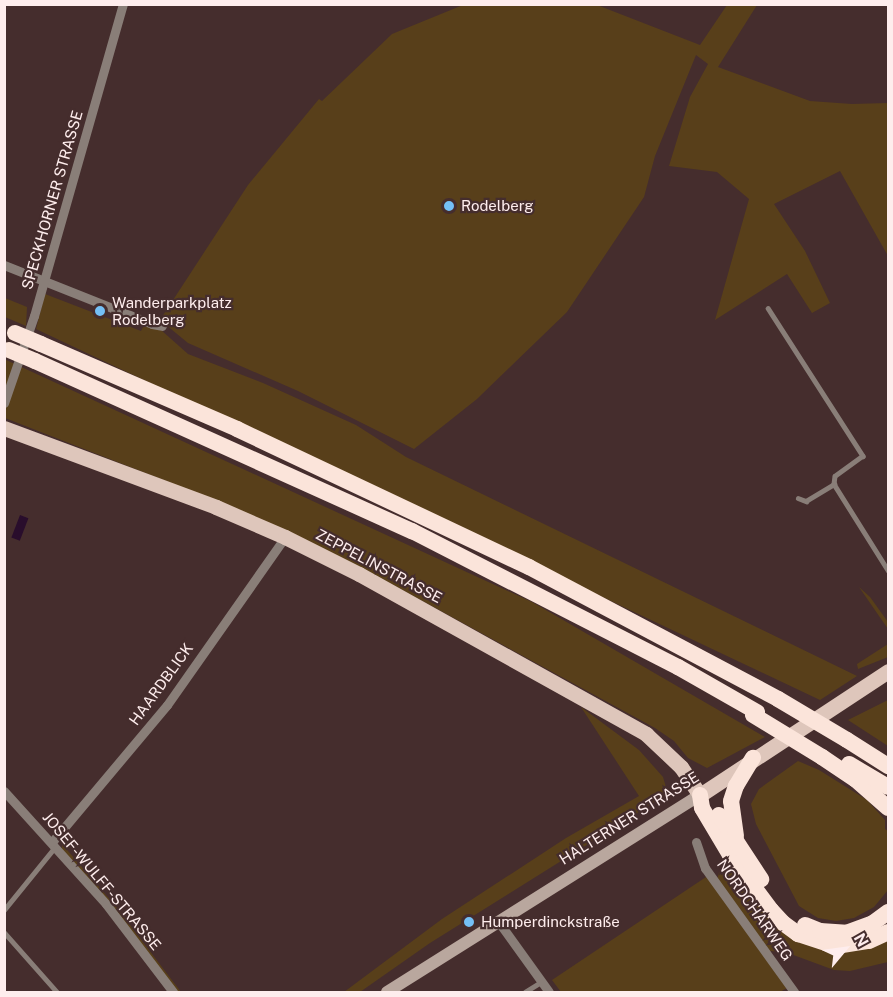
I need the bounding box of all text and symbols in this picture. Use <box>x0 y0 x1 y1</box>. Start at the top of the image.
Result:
street label: SPECKHORNER STRASSE <box>18 108 86 292</box>
place label: Rodelberg <box>461 197 534 215</box>
marker: Rodelberg <box>442 199 456 213</box>
place label: Wanderparkplatz Rodelberg <box>112 293 232 328</box>
marker: Wanderparkplatz Rodelberg <box>93 304 107 318</box>
street label: ZEPPELINSTRASSE <box>313 525 445 607</box>
street label: HAARDBLICK <box>125 639 197 729</box>
street label: HALTERNER STRASSE <box>556 768 702 868</box>
street label: JOSEF-WULFF-STRASSE <box>39 808 165 954</box>
street label: NORDCHARWEG <box>713 856 797 964</box>
place label: Humperdinckstraße <box>481 913 620 931</box>
marker: Humperdinckstraße <box>462 915 476 929</box>
north arrow <box>815 919 875 979</box>
text: N <box>850 930 873 950</box>

